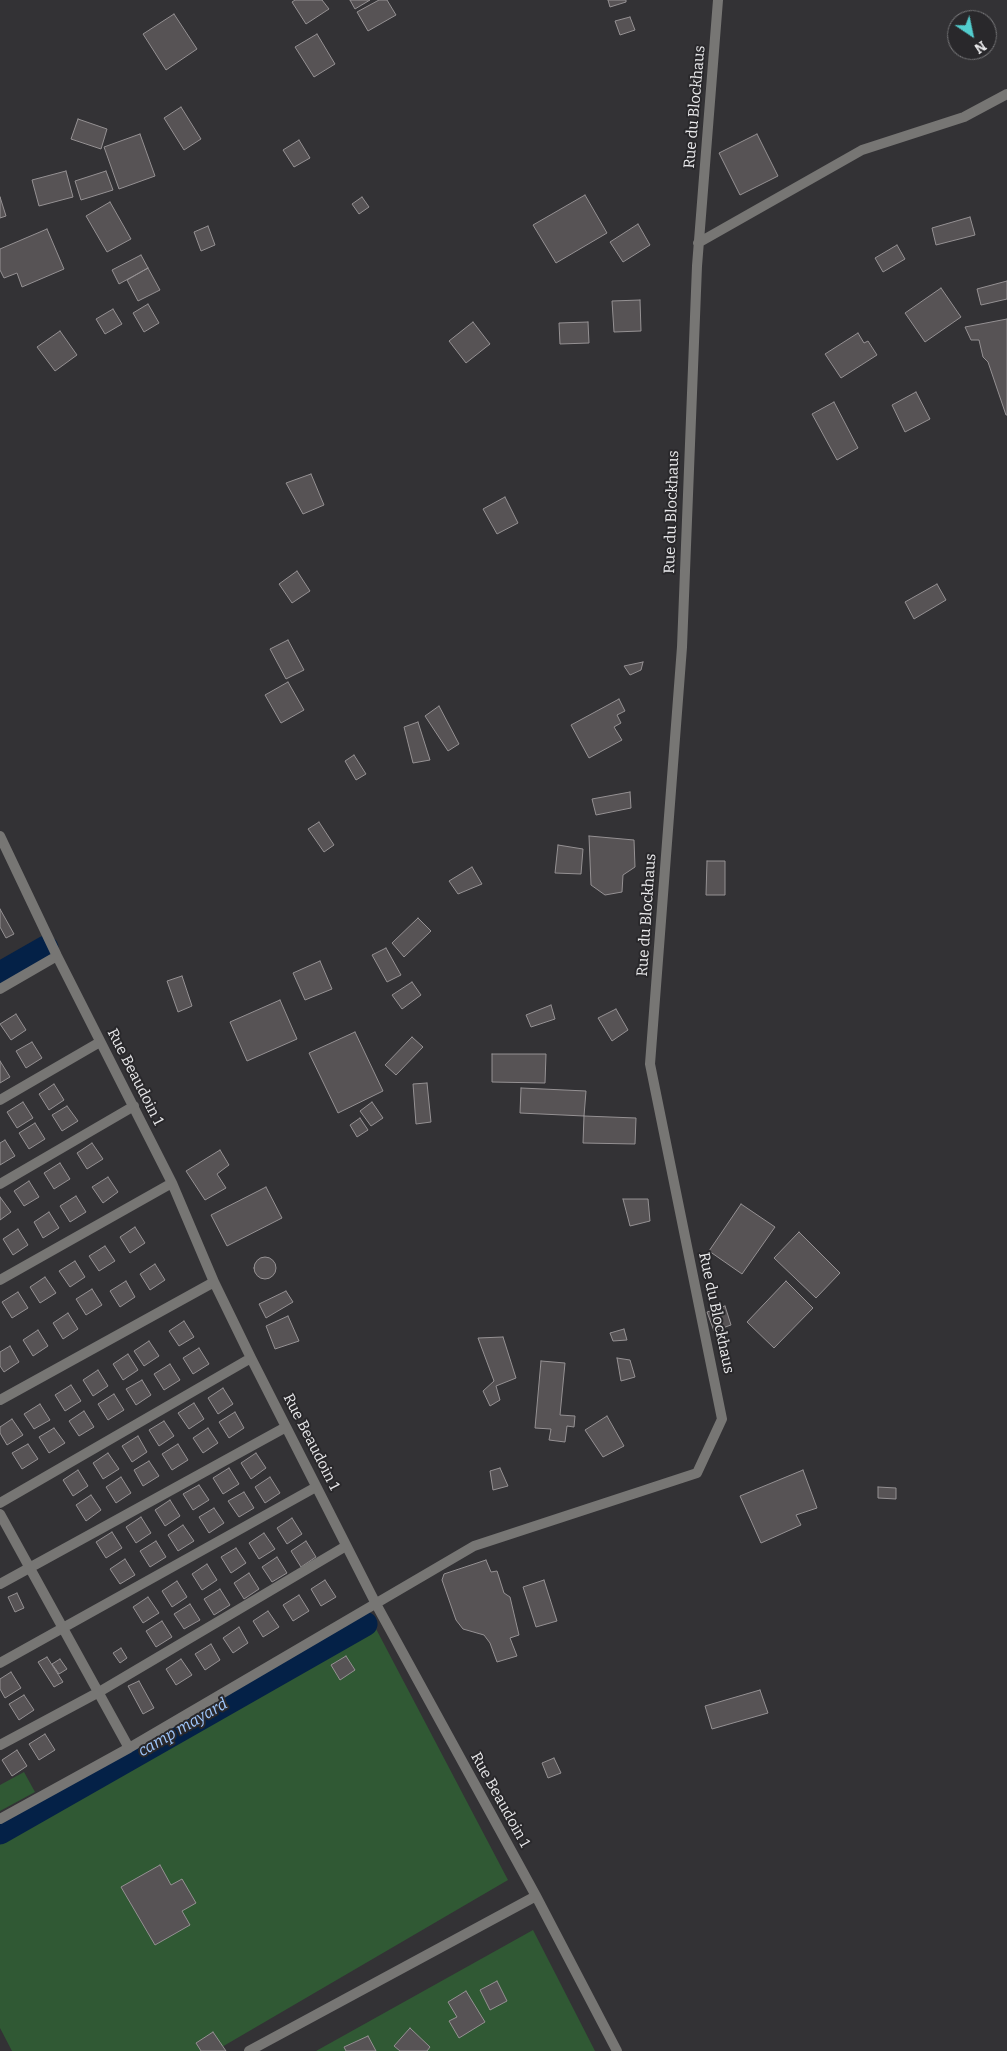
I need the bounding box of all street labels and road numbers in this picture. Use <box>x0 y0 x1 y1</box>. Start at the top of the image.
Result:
street label: Rue du Blockhaus <box>681 45 709 169</box>
street label: Rue du Blockhaus <box>661 450 683 574</box>
street label: Rue du Blockhaus <box>634 853 660 977</box>
street label: Rue Beaudoin 1 <box>103 1026 167 1128</box>
street label: Rue du Blockhaus <box>694 1251 738 1375</box>
street label: Rue Beaudoin 1 <box>279 1391 343 1493</box>
street label: Rue Beaudoin 1 <box>466 1749 534 1851</box>

